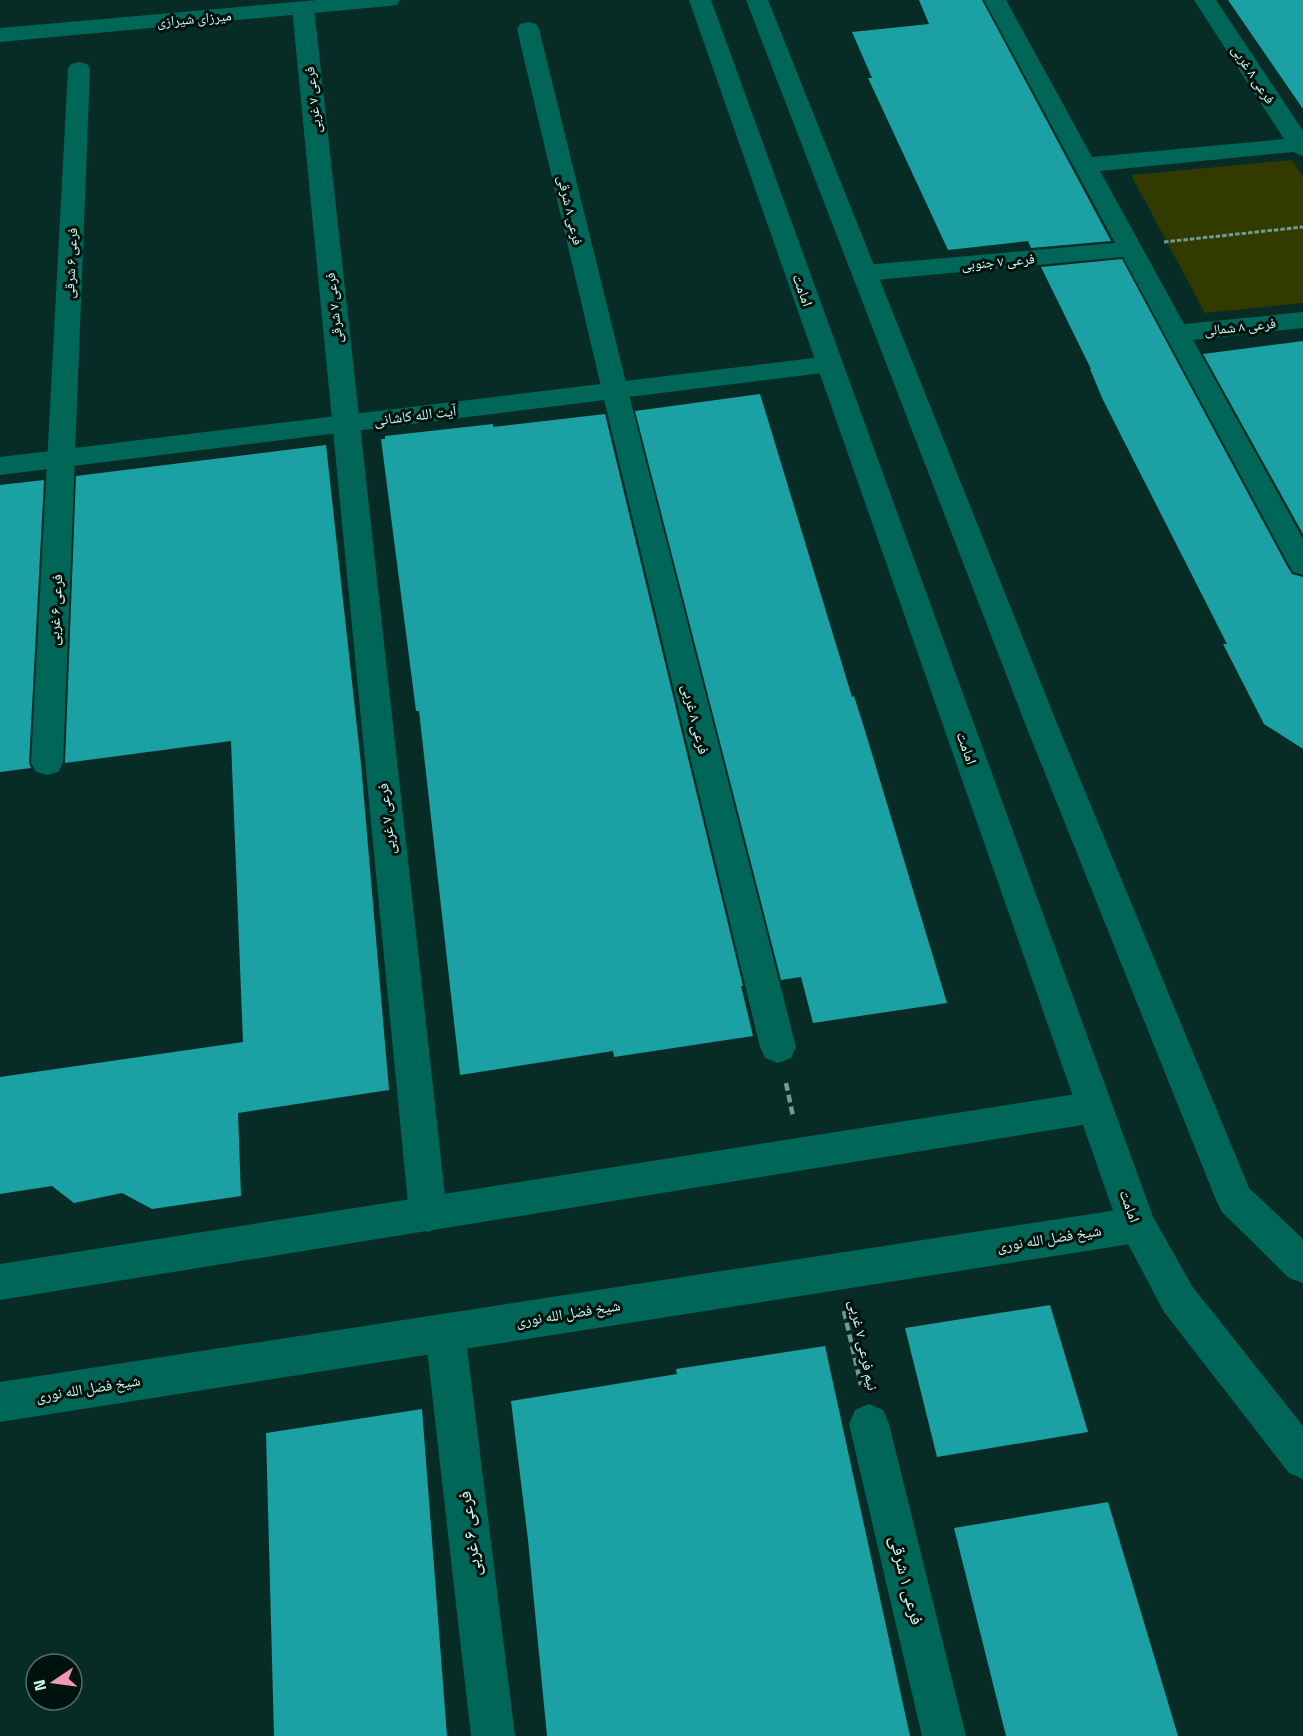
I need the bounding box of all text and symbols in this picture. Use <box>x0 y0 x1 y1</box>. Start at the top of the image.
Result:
street label: میرزای شیرازی <box>156 4 232 32</box>
street label: فرعی ۸ غربی <box>1227 40 1281 108</box>
street label: فرعی ۷ غربی <box>298 66 326 134</box>
street label: فرعی ۸ شرقی <box>553 173 589 247</box>
street label: فرعی ۶ شرقی <box>58 227 82 299</box>
street label: فرعی ۷ جنوبی <box>960 247 1036 275</box>
street label: امامت <box>786 270 820 310</box>
street label: فرعی ۷ شرقی <box>319 271 347 344</box>
street label: فرعی ۸ شمالی <box>1203 312 1277 340</box>
street label: آیت الله کاشانی <box>372 398 459 431</box>
street label: فرعی ۶ غربی <box>42 574 68 646</box>
street label: فرعی ۸ غربی <box>676 681 716 757</box>
street label: امامت <box>950 728 984 768</box>
street label: فرعی ۷ غربی <box>371 782 401 856</box>
street label: امامت <box>1113 1186 1147 1226</box>
street label: شیخ فضل الله نوری <box>995 1218 1103 1258</box>
street label: شیخ فضل الله نوری <box>514 1293 622 1333</box>
street label: نیم فرعی ۷ غربی <box>843 1297 885 1393</box>
street label: شیخ فضل الله نوری <box>34 1368 142 1408</box>
street label: فرعی ۶ غربی <box>450 1490 488 1578</box>
street label: فرعی ۱ شرقی <box>883 1532 931 1628</box>
north arrow <box>24 1652 84 1712</box>
text: N <box>26 1677 52 1693</box>

